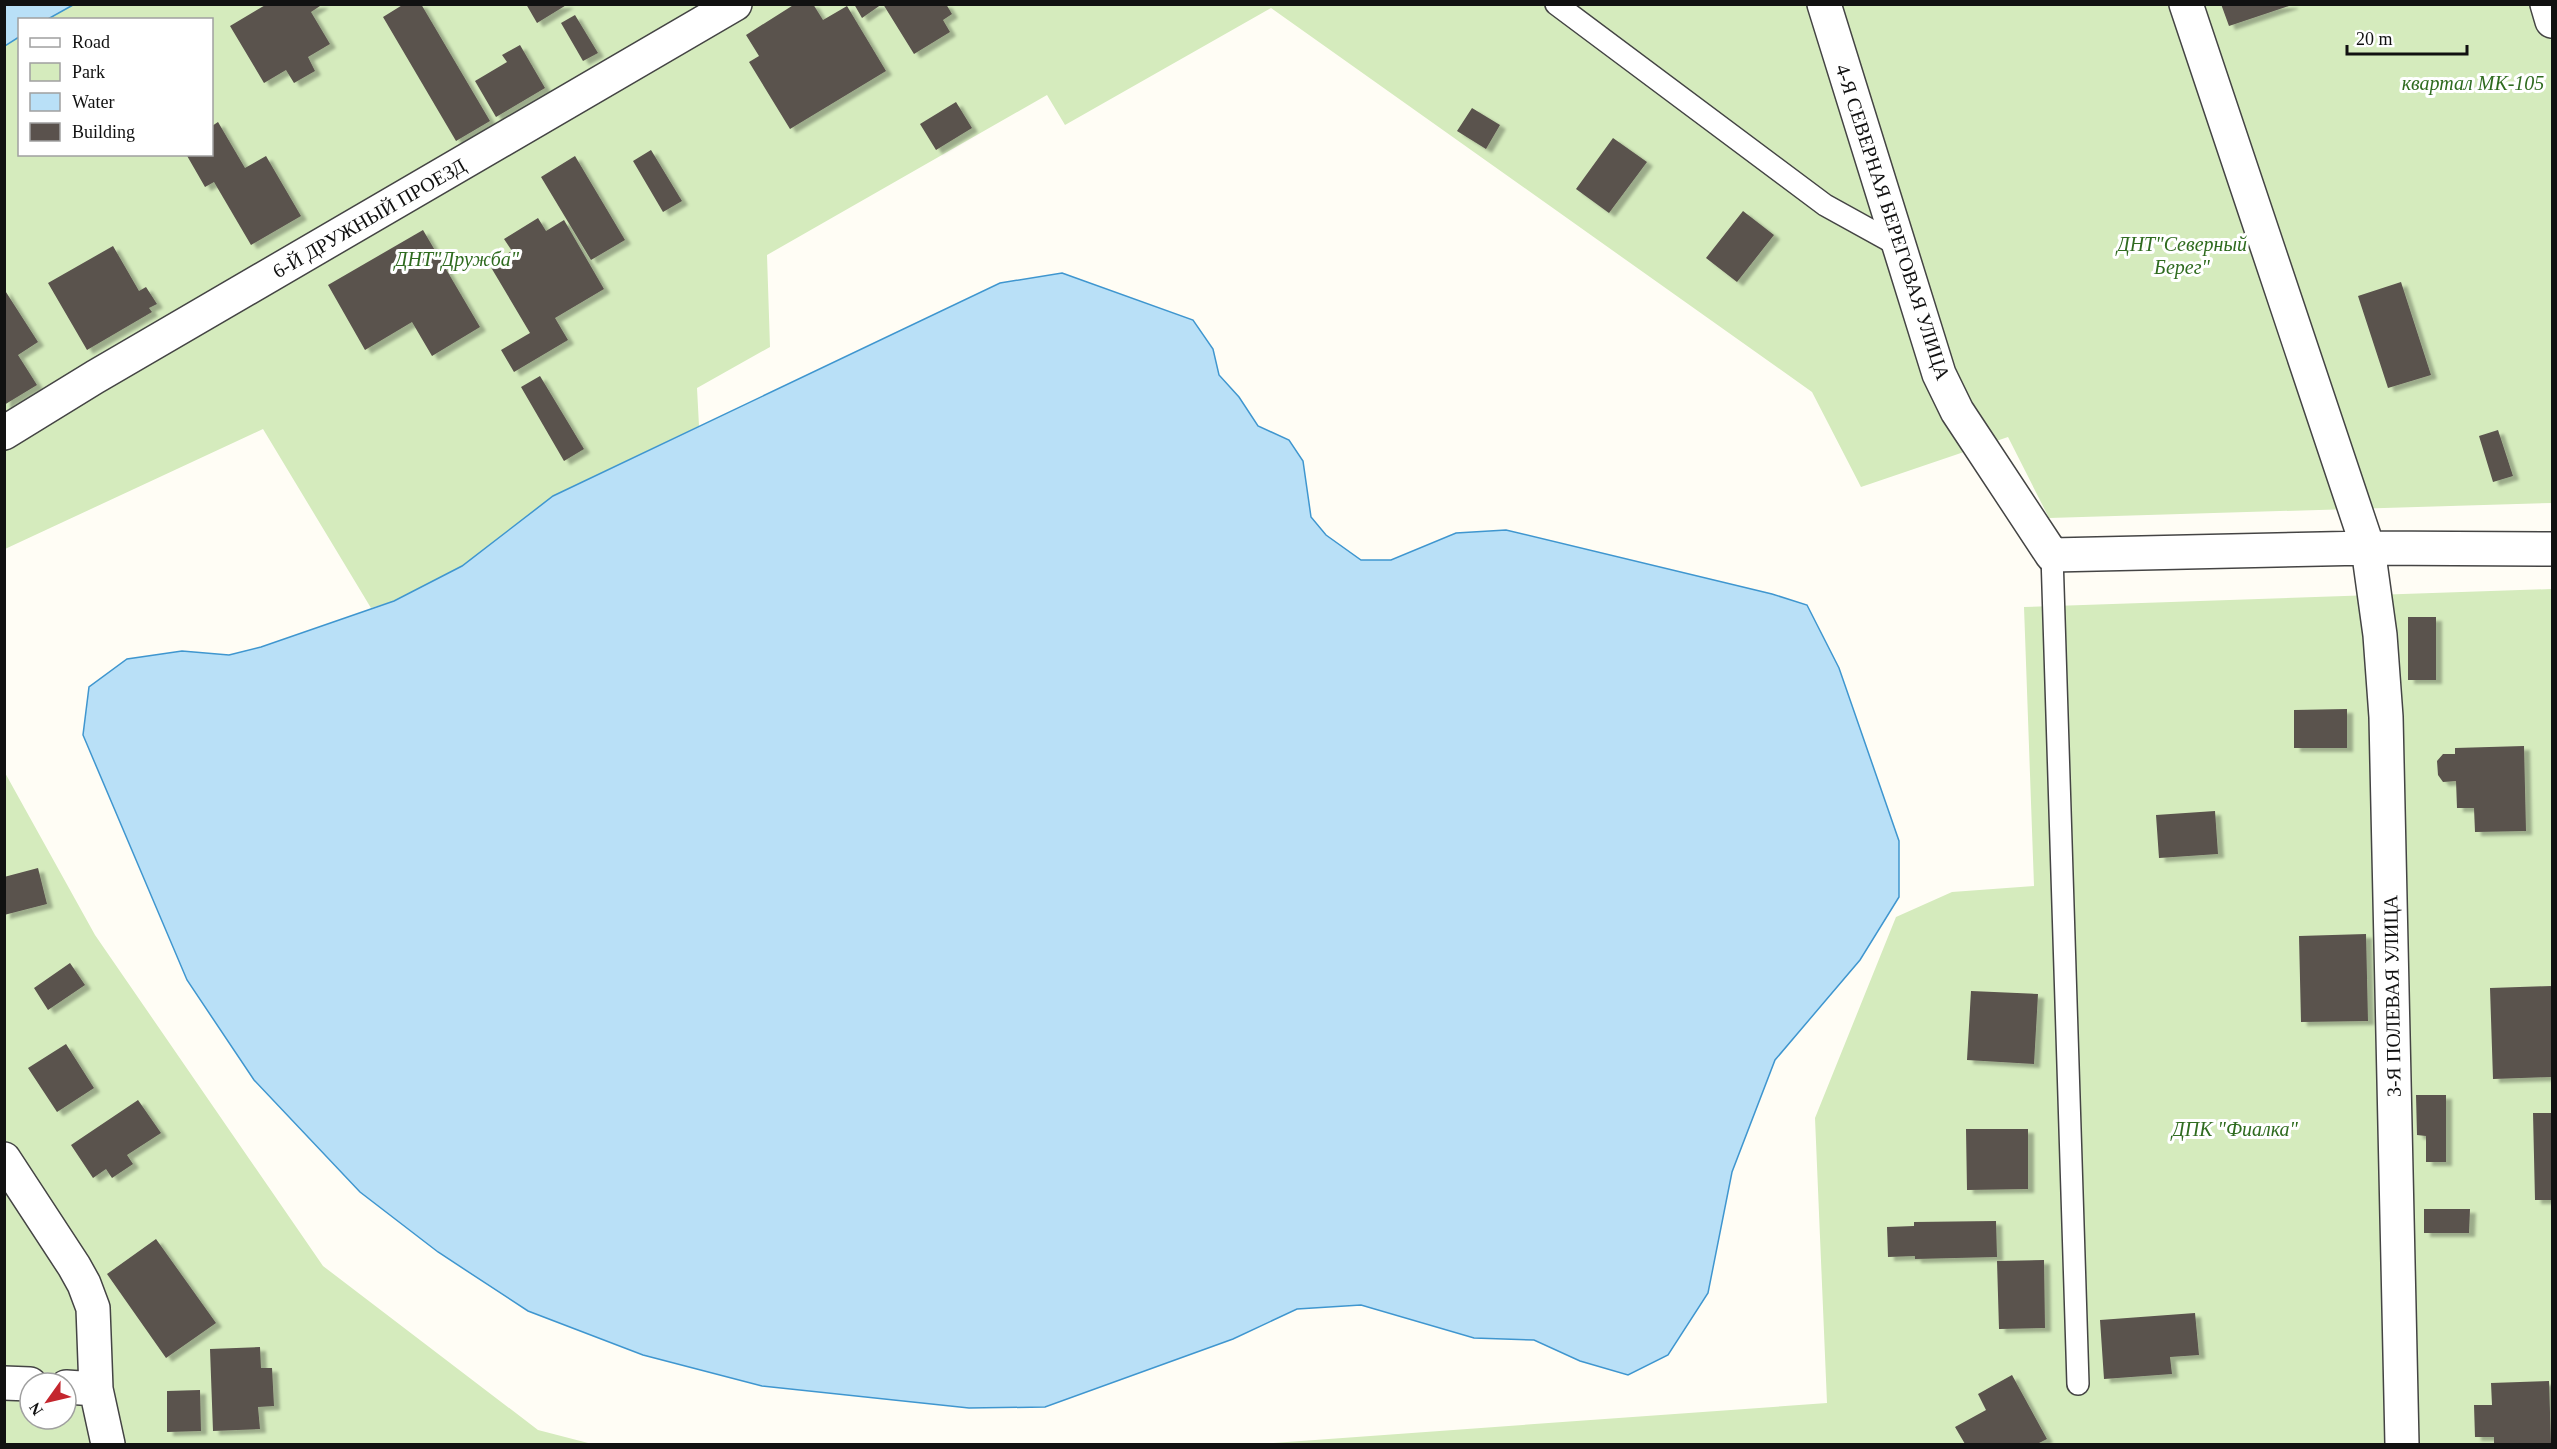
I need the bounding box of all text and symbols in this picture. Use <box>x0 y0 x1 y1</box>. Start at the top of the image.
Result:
legend <box>18 18 213 156</box>
scale bar <box>2347 18 2467 56</box>
text: 20 m <box>2356 29 2393 49</box>
text: Road <box>72 32 110 52</box>
street label: 4-Я СЕВЕРНАЯ БЕРЕГОВАЯ УЛИЦА <box>1830 61 1955 383</box>
text: Park <box>72 62 105 82</box>
park label: квартал МК-105 <box>2402 72 2544 95</box>
text: Water <box>72 92 115 112</box>
text: Building <box>72 122 135 142</box>
street label: 6-Й ДРУЖНЫЙ ПРОЕЗД <box>269 154 470 283</box>
park label: ДНТ"Северный Берег" <box>2115 233 2247 279</box>
park label: ДНТ"Дружба" <box>393 248 520 271</box>
street label: 3-Я ПОЛЕВАЯ УЛИЦА <box>2379 894 2406 1097</box>
park label: ДПК "Фиалка" <box>2170 1118 2299 1141</box>
north arrow <box>18 1371 78 1431</box>
text: N <box>25 1399 46 1419</box>

